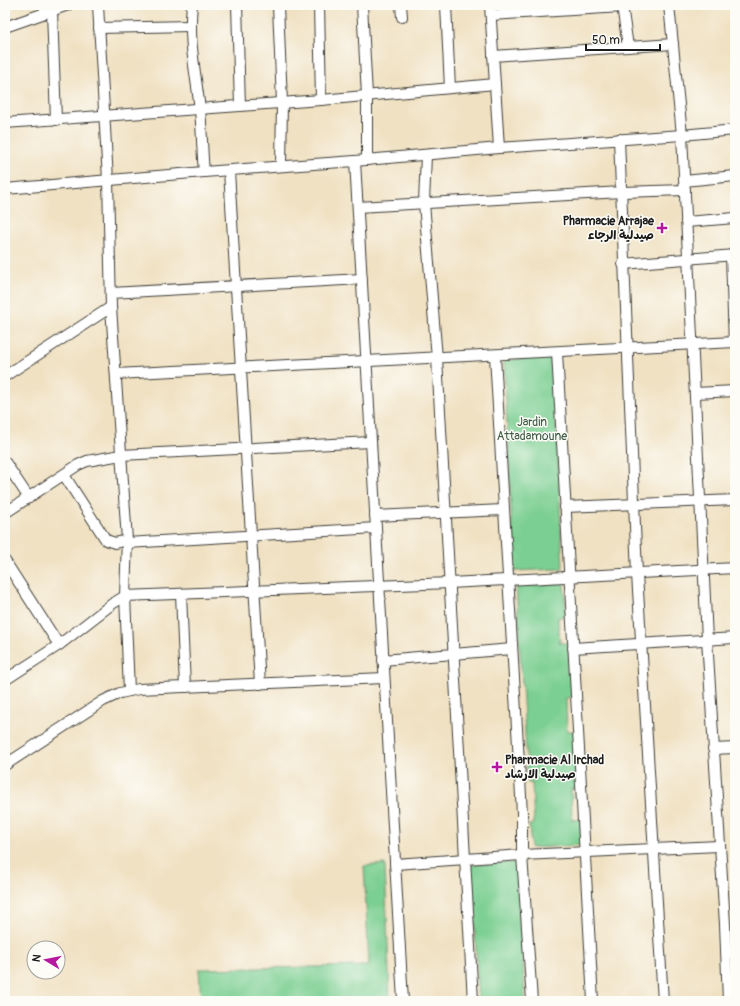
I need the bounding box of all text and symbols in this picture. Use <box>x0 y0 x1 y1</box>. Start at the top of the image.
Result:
scale bar <box>586 26 660 52</box>
text: 50 m <box>592 33 620 48</box>
place label: Pharmacie Arrajae صيدلية الرجاء <box>563 214 655 243</box>
marker: Pharmacie Arrajae صيدلية الرجاء <box>657 223 667 233</box>
park label: Jardin Attadamoune <box>497 415 567 444</box>
place label: Pharmacie Al Irchad صيدلية الارشاد <box>505 753 604 782</box>
marker: Pharmacie Al Irchad صيدلية الارشاد <box>492 762 502 772</box>
north arrow <box>26 940 66 980</box>
text: N <box>30 953 44 963</box>

